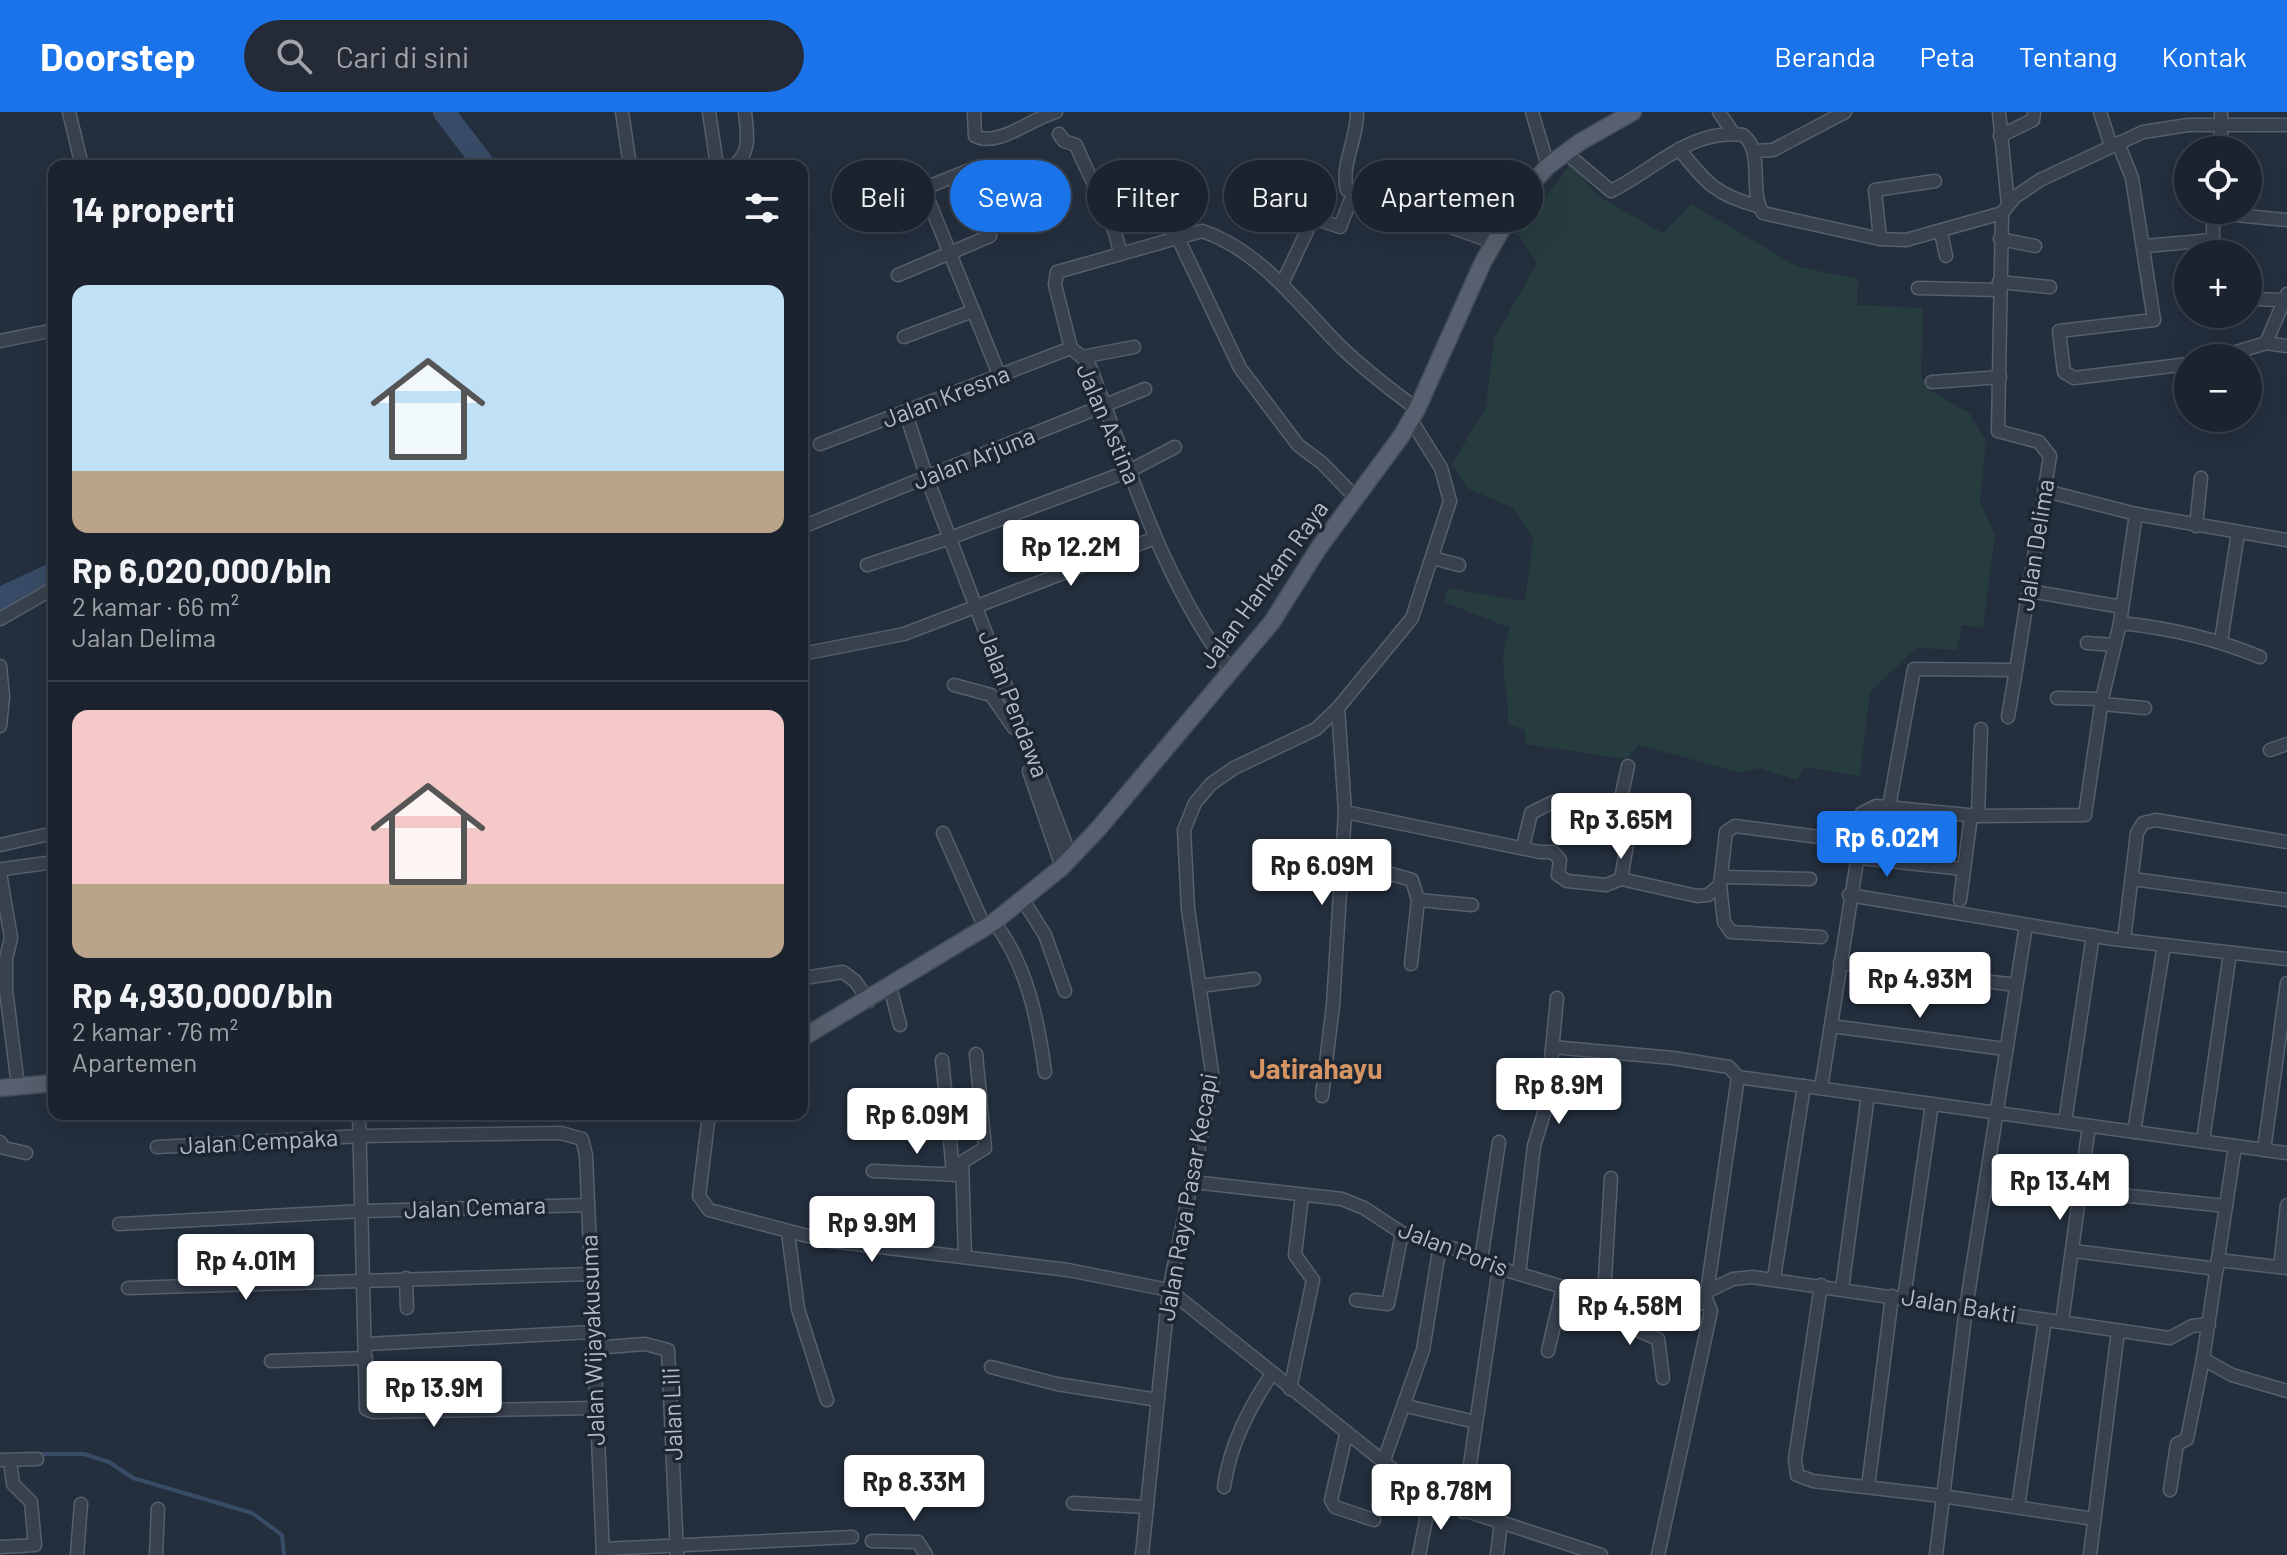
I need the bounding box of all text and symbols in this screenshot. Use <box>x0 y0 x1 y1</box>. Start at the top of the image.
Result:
search box <box>244 20 804 92</box>
text: Doorstep <box>40 33 196 79</box>
icon: search <box>272 34 316 78</box>
text: Cari di sini <box>336 38 469 74</box>
text: Beranda <box>1774 39 1876 73</box>
text: Peta <box>1920 39 1975 73</box>
text: Tentang <box>2019 39 2117 73</box>
text: Kontak <box>2161 39 2247 73</box>
map controls <box>2174 136 2262 432</box>
button: locate <box>2174 136 2262 224</box>
chip: Beli <box>832 160 934 232</box>
chip: Sewa <box>950 160 1071 232</box>
chip: Filter <box>1087 160 1208 232</box>
chip: Baru <box>1224 160 1336 232</box>
chip: Apartemen <box>1352 160 1543 232</box>
icon: filters <box>740 186 784 230</box>
text: 14 properti <box>72 188 235 229</box>
button: + <box>2174 240 2262 328</box>
icon: home <box>356 337 500 481</box>
button: − <box>2174 344 2262 432</box>
street label: Jalan Kresna <box>878 358 1013 433</box>
street label: Jalan Astina <box>1071 359 1148 488</box>
street label: Jalan Arjuna <box>908 420 1039 495</box>
street label: Jalan Delima <box>2010 477 2059 613</box>
street label: Jalan Hankam Raya <box>1192 494 1334 674</box>
pin: Rp 12.2M <box>988 520 1154 588</box>
text: Rp 12.2M <box>1021 530 1121 561</box>
text: Rp 6,020,000/bln <box>72 549 332 590</box>
text: 2 kamar · 66 m² <box>72 590 239 621</box>
text: Jalan Delima <box>72 621 216 652</box>
street label: Jalan Pendawa <box>973 626 1056 781</box>
icon: home <box>356 762 500 906</box>
pin: Rp 3.65M <box>1538 793 1704 861</box>
text: Rp 3.65M <box>1569 803 1673 834</box>
pin: Rp 6.02M <box>1804 811 1970 879</box>
text: Rp 6.02M <box>1835 821 1939 852</box>
pin: Rp 6.09M <box>1239 839 1405 907</box>
text: Rp 6.09M <box>1270 849 1374 880</box>
pin: Rp 4.93M <box>1837 952 2003 1020</box>
text: Rp 4.93M <box>1867 962 1973 993</box>
text: Rp 4,930,000/bln <box>72 974 333 1015</box>
text: 2 kamar · 76 m² <box>72 1015 238 1046</box>
text: Apartemen <box>72 1046 197 1077</box>
district label: Jatirahayu <box>1249 1051 1383 1085</box>
pin: Rp 8.9M <box>1485 1058 1633 1126</box>
text: Rp 8.9M <box>1514 1068 1604 1099</box>
street label: Jalan Raya Pasar Kecapi <box>1150 1070 1223 1323</box>
pin: Rp 6.09M <box>834 1088 1000 1156</box>
text: Rp 6.09M <box>865 1098 969 1129</box>
street label: Jalan Cempaka <box>179 1122 339 1159</box>
pin: Rp 13.4M <box>1977 1154 2143 1222</box>
text: Rp 13.4M <box>2010 1164 2110 1195</box>
street label: Jalan Cemara <box>403 1190 546 1223</box>
pin: Rp 9.9M <box>798 1196 946 1264</box>
text: Rp 9.9M <box>827 1206 917 1237</box>
street label: Jalan Poris <box>1395 1213 1512 1282</box>
pin: Rp 4.01M <box>163 1234 329 1302</box>
street label: Jalan Wijayakusuma <box>573 1234 610 1446</box>
text: Rp 4.01M <box>196 1244 296 1275</box>
pin: Rp 4.58M <box>1547 1279 1713 1347</box>
street label: Jalan Bakti <box>1900 1281 2019 1328</box>
text: Rp 4.58M <box>1577 1289 1683 1320</box>
pin: Rp 13.9M <box>351 1361 517 1429</box>
street label: Jalan Lili <box>655 1367 688 1461</box>
text: Rp 13.9M <box>385 1371 483 1402</box>
pin: Rp 8.33M <box>831 1455 997 1523</box>
pin: Rp 8.78M <box>1358 1464 1524 1532</box>
text: Rp 8.33M <box>862 1465 966 1496</box>
text: Rp 8.78M <box>1390 1474 1492 1505</box>

